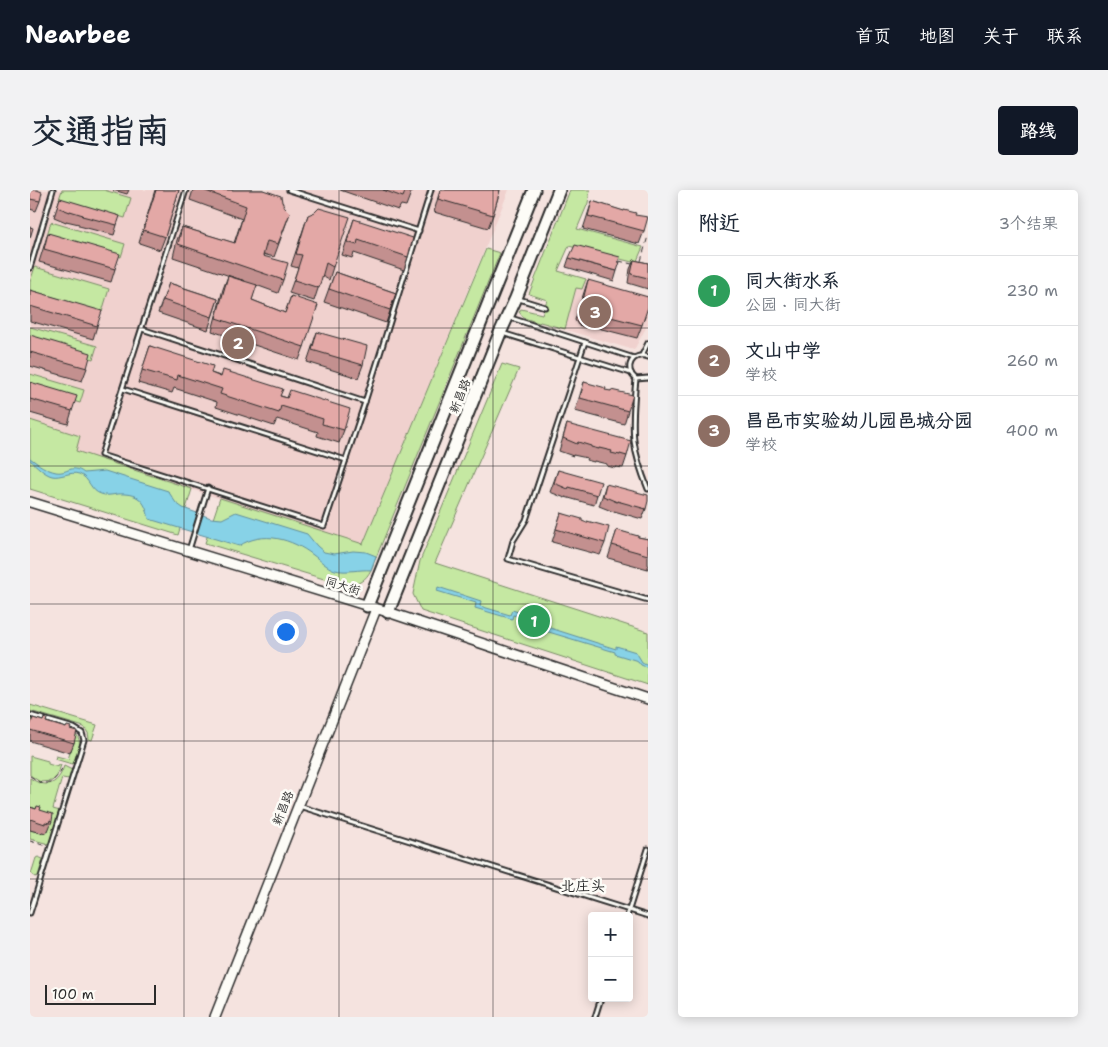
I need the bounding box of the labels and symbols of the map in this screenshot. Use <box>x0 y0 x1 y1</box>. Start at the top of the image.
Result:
pin: 3 <box>579 293 611 331</box>
pin: 2 <box>222 324 254 362</box>
street label: 新昌路 <box>446 376 474 416</box>
street label: 同大街 <box>323 573 363 599</box>
pin: 1 <box>518 602 550 640</box>
your location <box>273 619 299 645</box>
street label: 新昌路 <box>269 788 297 828</box>
district label: 北庄头 <box>560 876 606 896</box>
scale bar <box>45 982 156 1005</box>

